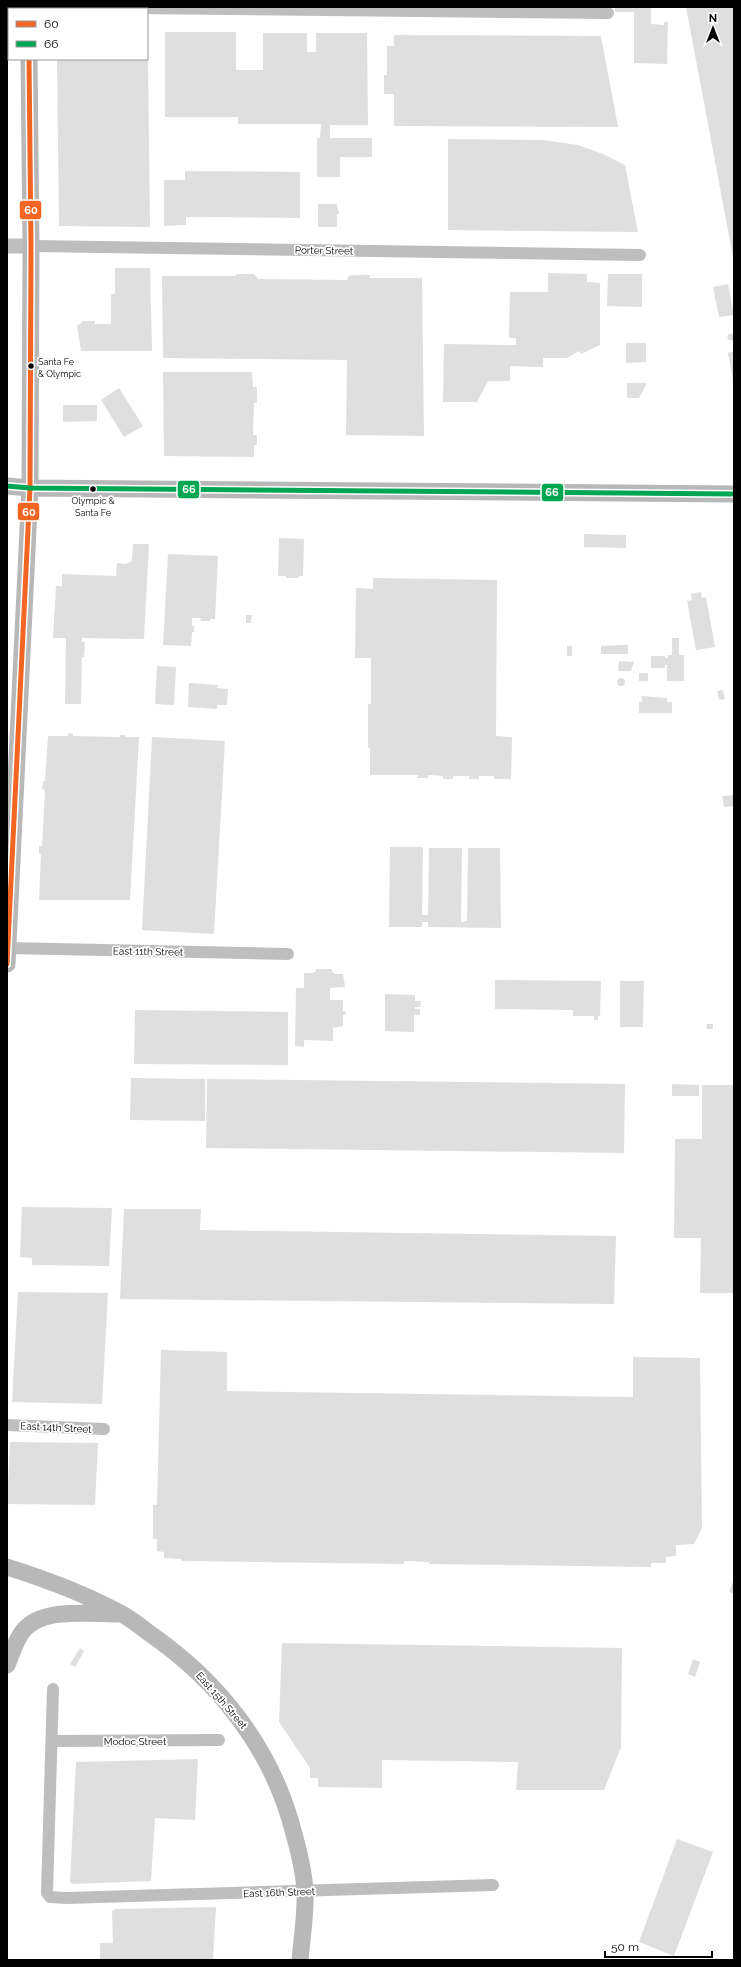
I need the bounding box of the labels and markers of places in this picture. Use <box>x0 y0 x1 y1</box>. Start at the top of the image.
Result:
place label: Santa Fe & Olympic <box>38 357 81 379</box>
marker: Santa Fe & Olympic <box>26 361 36 371</box>
marker: Olympic & Santa Fe <box>88 484 98 494</box>
place label: Olympic & Santa Fe <box>72 496 114 518</box>

